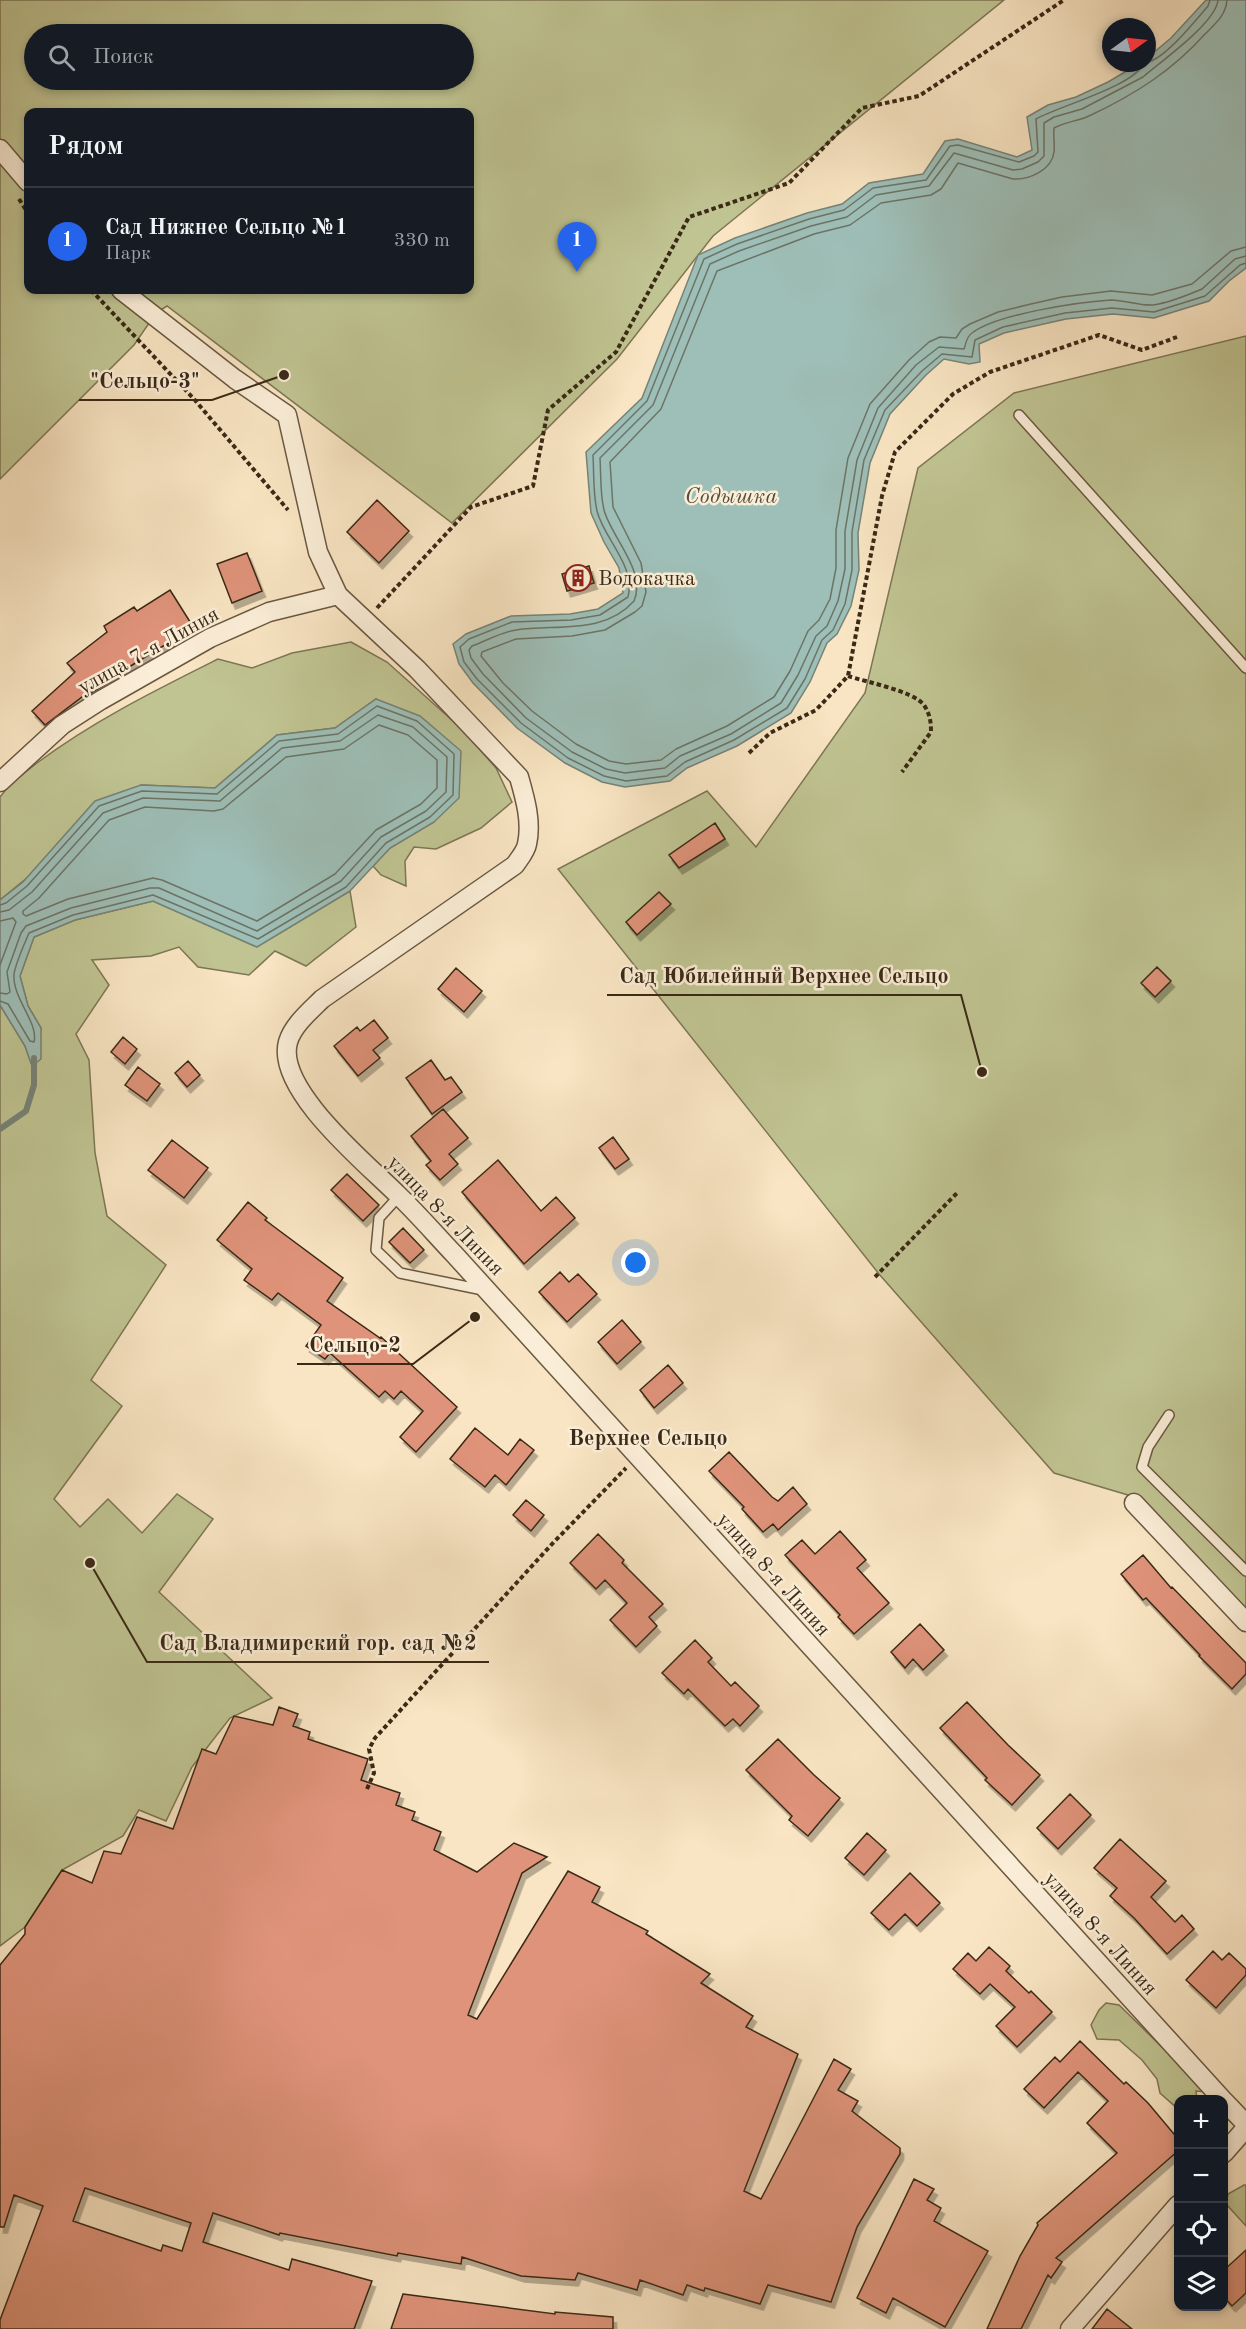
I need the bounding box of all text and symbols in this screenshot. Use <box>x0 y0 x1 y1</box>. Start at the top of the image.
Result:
north arrow <box>1102 18 1156 72</box>
search box <box>24 24 474 90</box>
icon: search <box>45 41 78 74</box>
text: Поиск <box>93 46 154 68</box>
text: Рядом <box>48 134 123 160</box>
text: Сад Нижнее Сельцо №1 <box>105 217 348 239</box>
pin: 1 <box>558 222 596 272</box>
text: 1 <box>62 231 73 251</box>
text: 330 m <box>394 231 450 251</box>
text: Парк <box>105 244 151 264</box>
callout: "Сельцо-3" <box>79 360 212 400</box>
text: "Сельцо-3" <box>90 371 200 393</box>
water label: Содышка <box>685 486 777 508</box>
building icon: Водокачка <box>563 563 593 593</box>
place label: Водокачка <box>598 569 695 590</box>
street label: улица 7-я Линия <box>75 604 223 699</box>
callout: Сад Юбилейный Верхнее Сельцо <box>607 955 961 995</box>
text: Сад Юбилейный Верхнее Сельцо <box>619 966 949 988</box>
street label: улица 8-я Линия <box>383 1152 507 1280</box>
your location <box>621 1248 650 1277</box>
callout: Сельцо-2 <box>297 1324 413 1364</box>
text: Сельцо-2 <box>309 1335 401 1357</box>
district label: Верхнее Сельцо <box>568 1428 728 1450</box>
street label: улица 8-я Линия <box>712 1509 834 1641</box>
callout: Сад Владимирский гор. сад №2 <box>147 1622 489 1662</box>
text: Сад Владимирский гор. сад №2 <box>159 1633 477 1655</box>
street label: улица 8-я Линия <box>1039 1868 1161 2000</box>
map controls <box>1174 2095 1228 2311</box>
button: + <box>1174 2095 1228 2149</box>
button: − <box>1174 2149 1228 2203</box>
button: locate <box>1174 2203 1228 2257</box>
button: layers <box>1174 2257 1228 2311</box>

